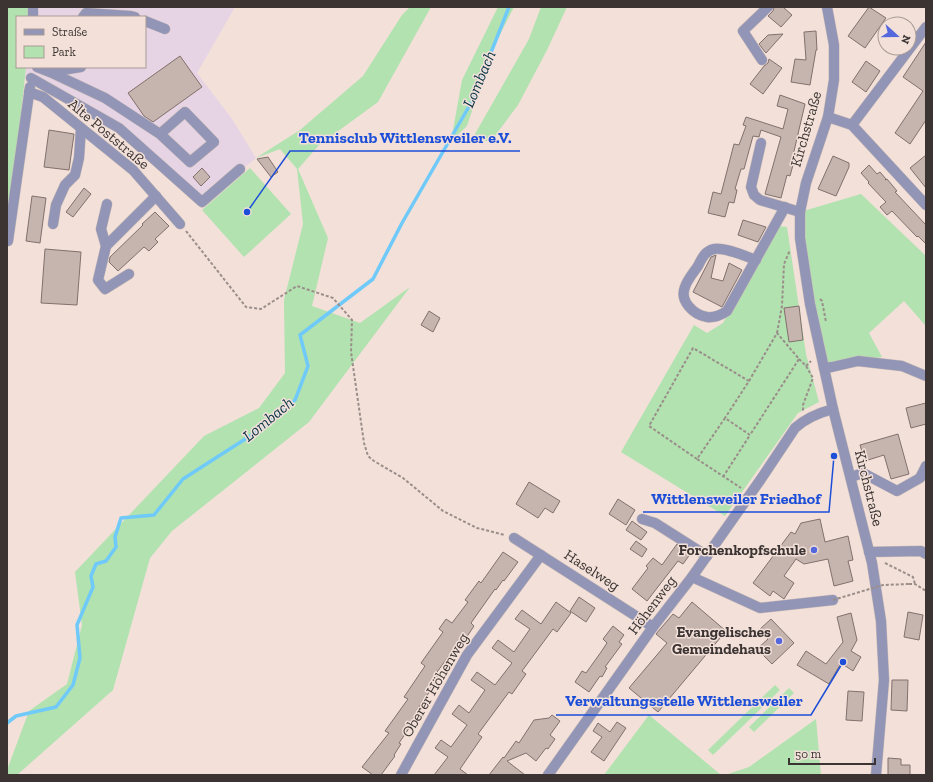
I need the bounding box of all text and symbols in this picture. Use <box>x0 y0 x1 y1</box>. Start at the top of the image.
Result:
legend <box>16 16 146 68</box>
north arrow <box>877 16 917 56</box>
text: Straße <box>52 25 88 39</box>
text: N <box>898 33 913 46</box>
text: Park <box>52 45 77 59</box>
water label: Lombach <box>459 48 499 110</box>
street label: Kirchstraße <box>787 89 825 169</box>
street label: Alte Poststraße <box>65 95 153 173</box>
callout: Tennisclub Wittlensweiler e.V. <box>290 123 520 151</box>
text: Tennisclub Wittlensweiler e.V. <box>298 128 512 147</box>
water label: Lombach <box>239 393 297 445</box>
street label: Kirchstraße <box>851 448 887 528</box>
callout: Wittlensweiler Friedhof <box>643 484 829 512</box>
text: Wittlensweiler Friedhof <box>651 489 822 508</box>
place label: Forchenkopfschule <box>679 541 806 559</box>
street label: Haselweg <box>561 545 623 595</box>
marker: Forchenkopfschule <box>809 545 819 555</box>
street label: Höhenweg <box>624 572 680 638</box>
place label: Evangelisches Gemeindehaus <box>672 623 771 658</box>
street label: Oberer Höhenweg <box>398 629 472 741</box>
marker: Evangelisches Gemeindehaus <box>774 636 784 646</box>
callout: Verwaltungsstelle Wittlensweiler <box>556 687 811 715</box>
text: Verwaltungsstelle Wittlensweiler <box>565 691 803 710</box>
scale bar <box>789 740 875 766</box>
text: 50 m <box>795 747 822 761</box>

